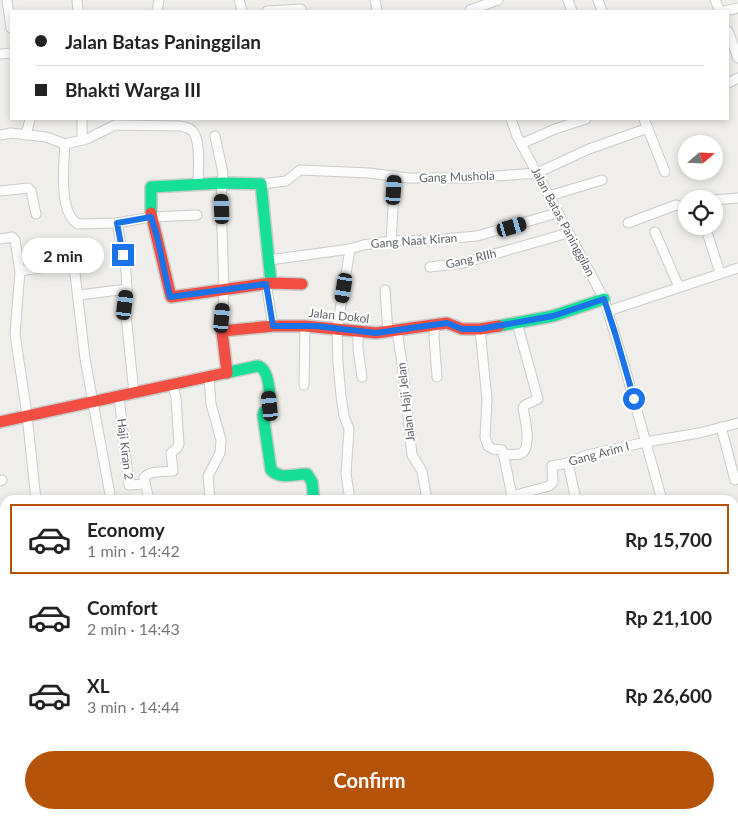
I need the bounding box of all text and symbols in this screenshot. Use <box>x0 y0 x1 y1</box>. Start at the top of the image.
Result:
text: Jalan Batas Paninggilan <box>65 30 261 53</box>
text: Bhakti Warga III <box>65 78 201 101</box>
north arrow <box>678 135 722 180</box>
map controls <box>678 135 723 235</box>
street label: Jalan Batas Paninggilan <box>528 165 599 279</box>
street label: Gang Mushola <box>419 168 495 185</box>
car <box>385 175 402 205</box>
button: locate <box>678 190 723 235</box>
car <box>213 194 230 224</box>
car <box>495 216 528 238</box>
street label: Gang Naat Kiran <box>370 230 458 251</box>
callout: 2 min <box>23 238 106 272</box>
route end <box>112 244 134 266</box>
street label: Gang RIIh <box>444 245 498 272</box>
text: 2 min <box>43 246 83 265</box>
car <box>334 272 353 304</box>
car <box>115 289 134 321</box>
car <box>213 302 230 334</box>
street label: Jalan Dokol <box>308 305 370 326</box>
street label: Jalan Haji Jelan <box>393 362 418 442</box>
route start <box>623 388 645 410</box>
car <box>260 390 279 422</box>
street label: Haji Kiran 2 <box>114 417 137 480</box>
street label: Gang Arim I <box>567 438 631 469</box>
icon: car <box>27 517 72 562</box>
text: Economy <box>87 518 165 541</box>
text: Rp 15,700 <box>625 528 712 551</box>
text: 1 min · 14:42 <box>87 541 180 560</box>
icon: car <box>27 595 72 640</box>
text: Comfort <box>87 596 158 619</box>
text: Rp 21,100 <box>625 606 712 629</box>
text: 2 min · 14:43 <box>87 619 180 638</box>
icon: car <box>27 673 72 718</box>
text: XL <box>87 674 110 697</box>
text: Rp 26,600 <box>625 684 712 707</box>
text: 3 min · 14:44 <box>87 697 180 716</box>
button: Confirm <box>25 751 714 809</box>

